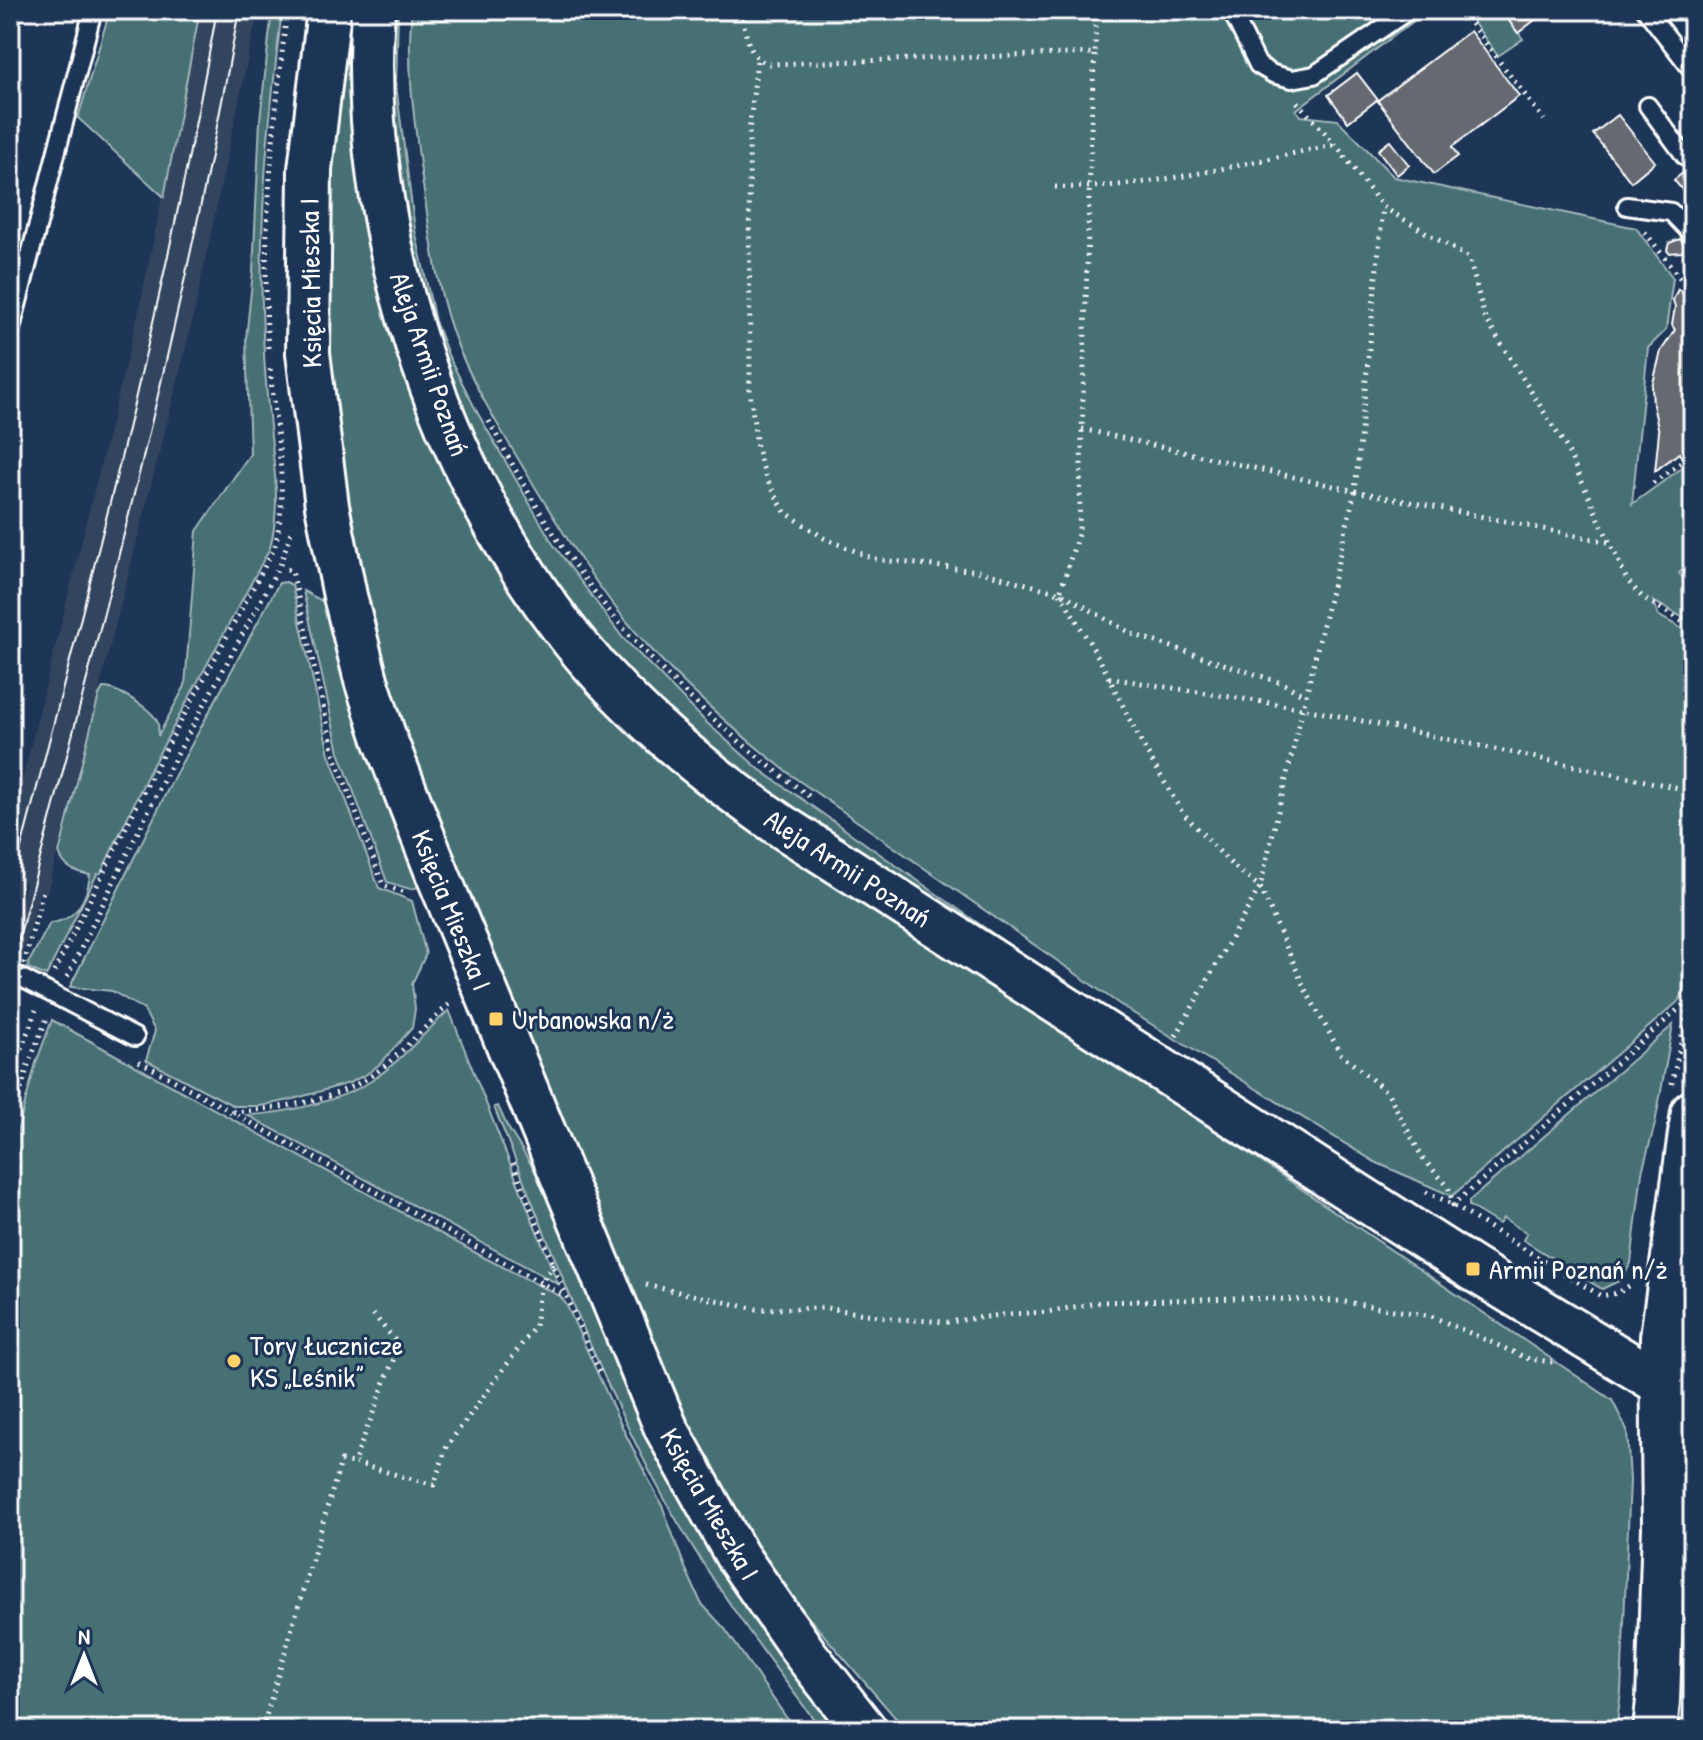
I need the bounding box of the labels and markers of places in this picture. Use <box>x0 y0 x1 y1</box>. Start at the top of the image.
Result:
place label: Urbanowska n/ż <box>512 1000 674 1038</box>
marker: Urbanowska n/ż <box>487 1010 505 1028</box>
place label: Armii Poznań n/ż <box>1489 1250 1667 1288</box>
marker: Armii Poznań n/ż <box>1464 1260 1482 1278</box>
place label: Tory Łucznicze KS „Leśnik” <box>250 1326 403 1396</box>
marker: Tory Łucznicze KS „Leśnik” <box>225 1352 243 1370</box>

